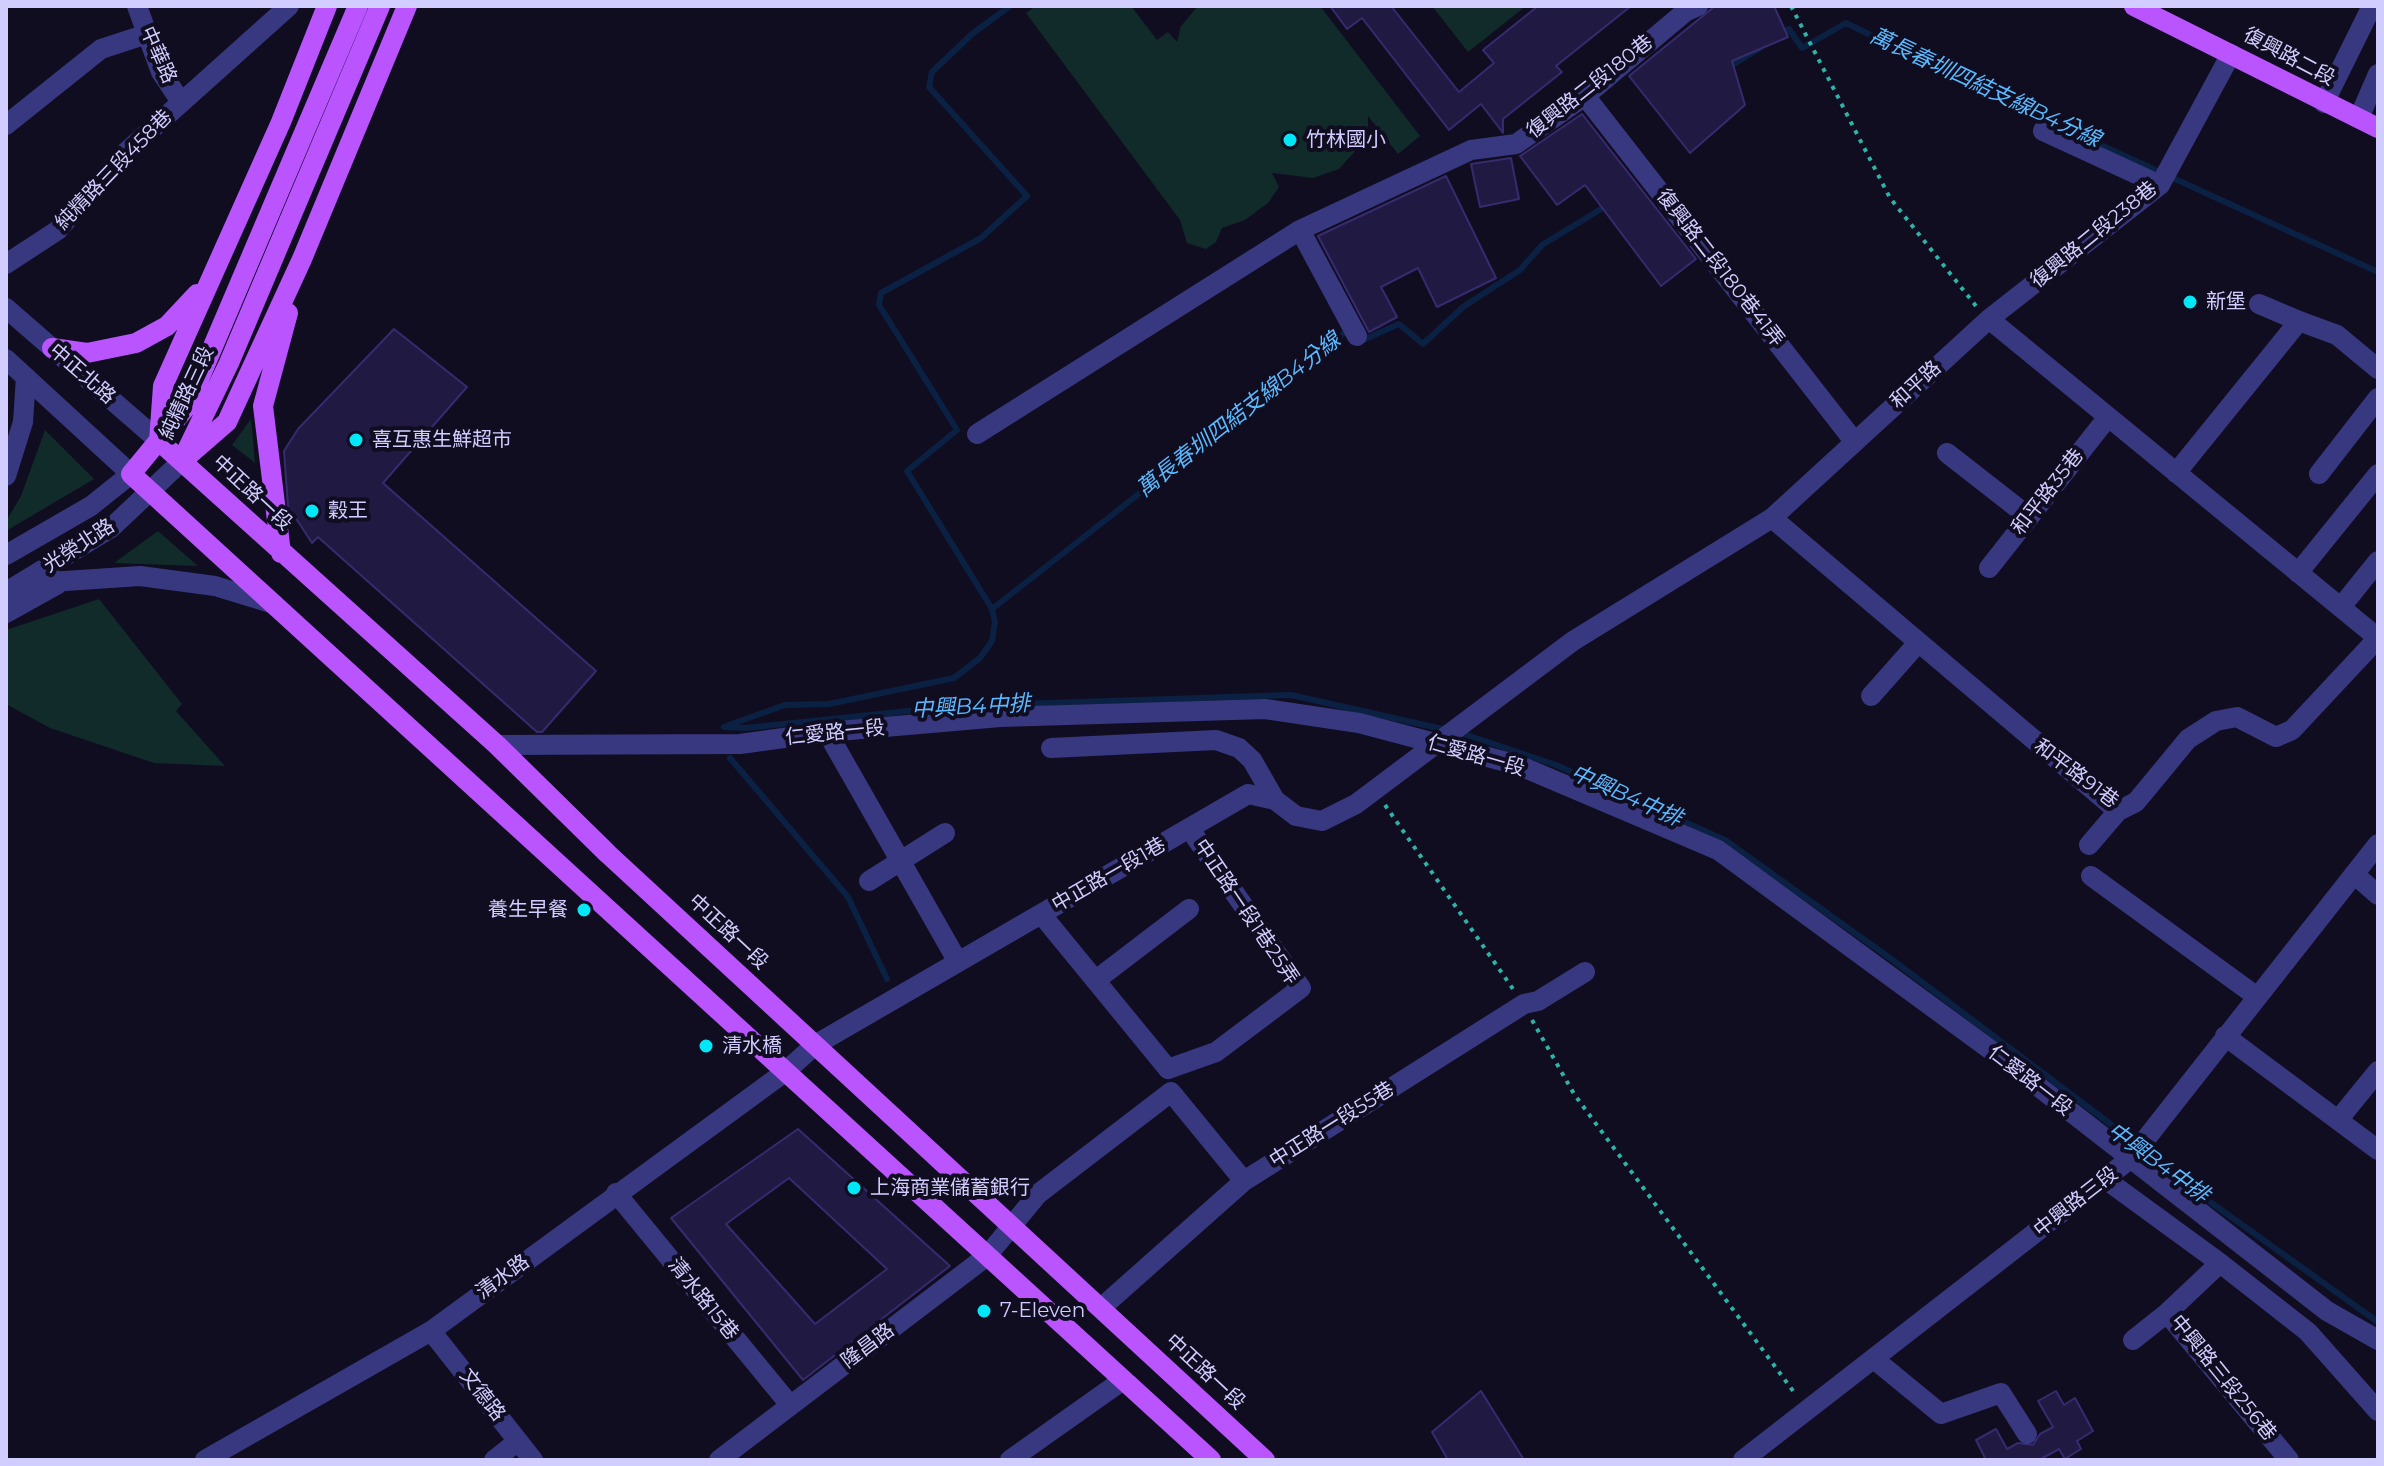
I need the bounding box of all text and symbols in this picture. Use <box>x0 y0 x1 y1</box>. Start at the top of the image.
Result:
street label: 中華路 <box>135 23 181 87</box>
water label: 萬長春圳四結支線B4分線 <box>1866 23 2104 153</box>
street label: 復興路二段 <box>2239 23 2339 91</box>
street label: 復興路二段180巷 <box>1522 30 1658 144</box>
street label: 純精路三段458巷 <box>51 105 177 235</box>
place label: 竹林國小 <box>1306 128 1386 152</box>
marker: 竹林國小 <box>1281 131 1299 149</box>
street label: 復興路二段238巷 <box>2026 177 2162 293</box>
street label: 復興路二段180巷41弄 <box>1651 185 1789 351</box>
place label: 新堡 <box>2206 290 2246 314</box>
marker: 新堡 <box>2181 293 2199 311</box>
water label: 萬長春圳四結支線B4分線 <box>1132 327 1346 503</box>
street label: 中正北路 <box>44 339 120 409</box>
street label: 純精路三段 <box>155 343 219 443</box>
street label: 和平路 <box>1886 356 1946 414</box>
place label: 喜互惠生鮮超市 <box>372 428 512 452</box>
marker: 喜互惠生鮮超市 <box>347 431 365 449</box>
street label: 和平路35巷 <box>2007 444 2089 540</box>
street label: 中正路一段 <box>207 450 297 536</box>
place label: 穀王 <box>328 499 368 523</box>
marker: 穀王 <box>303 502 321 520</box>
street label: 光榮北路 <box>39 514 119 578</box>
water label: 中興B4中排 <box>911 691 1031 723</box>
street label: 仁愛路一段 <box>784 716 886 750</box>
street label: 仁愛路一段 <box>1425 731 1527 781</box>
street label: 和平路91巷 <box>2029 735 2123 813</box>
water label: 中興B4中排 <box>1566 760 1686 832</box>
street label: 中正路一段1巷 <box>1048 833 1170 917</box>
street label: 中正路一段1巷25弄 <box>1189 835 1303 989</box>
street label: 中正路一段 <box>683 889 773 975</box>
place label: 養生早餐 <box>488 898 568 922</box>
marker: 養生早餐 <box>575 901 593 919</box>
place label: 清水橋 <box>722 1034 782 1058</box>
marker: 清水橋 <box>697 1037 715 1055</box>
street label: 仁愛路一段 <box>1983 1041 2077 1121</box>
street label: 中正路一段55巷 <box>1265 1077 1399 1173</box>
water label: 中興B4中排 <box>2102 1117 2214 1209</box>
street label: 中興路三段 <box>2029 1162 2123 1242</box>
place label: 上海商業儲蓄銀行 <box>870 1176 1030 1200</box>
marker: 上海商業儲蓄銀行 <box>845 1179 863 1197</box>
street label: 清水路 <box>472 1250 534 1304</box>
street label: 清水路15巷 <box>663 1253 743 1345</box>
place label: 7-Eleven <box>1000 1299 1085 1323</box>
marker: 7-Eleven <box>975 1302 993 1320</box>
street label: 中興路三段256巷 <box>2165 1310 2281 1446</box>
street label: 隆昌路 <box>837 1318 899 1374</box>
street label: 中正路一段 <box>1160 1329 1250 1415</box>
street label: 文德路 <box>454 1364 510 1426</box>

